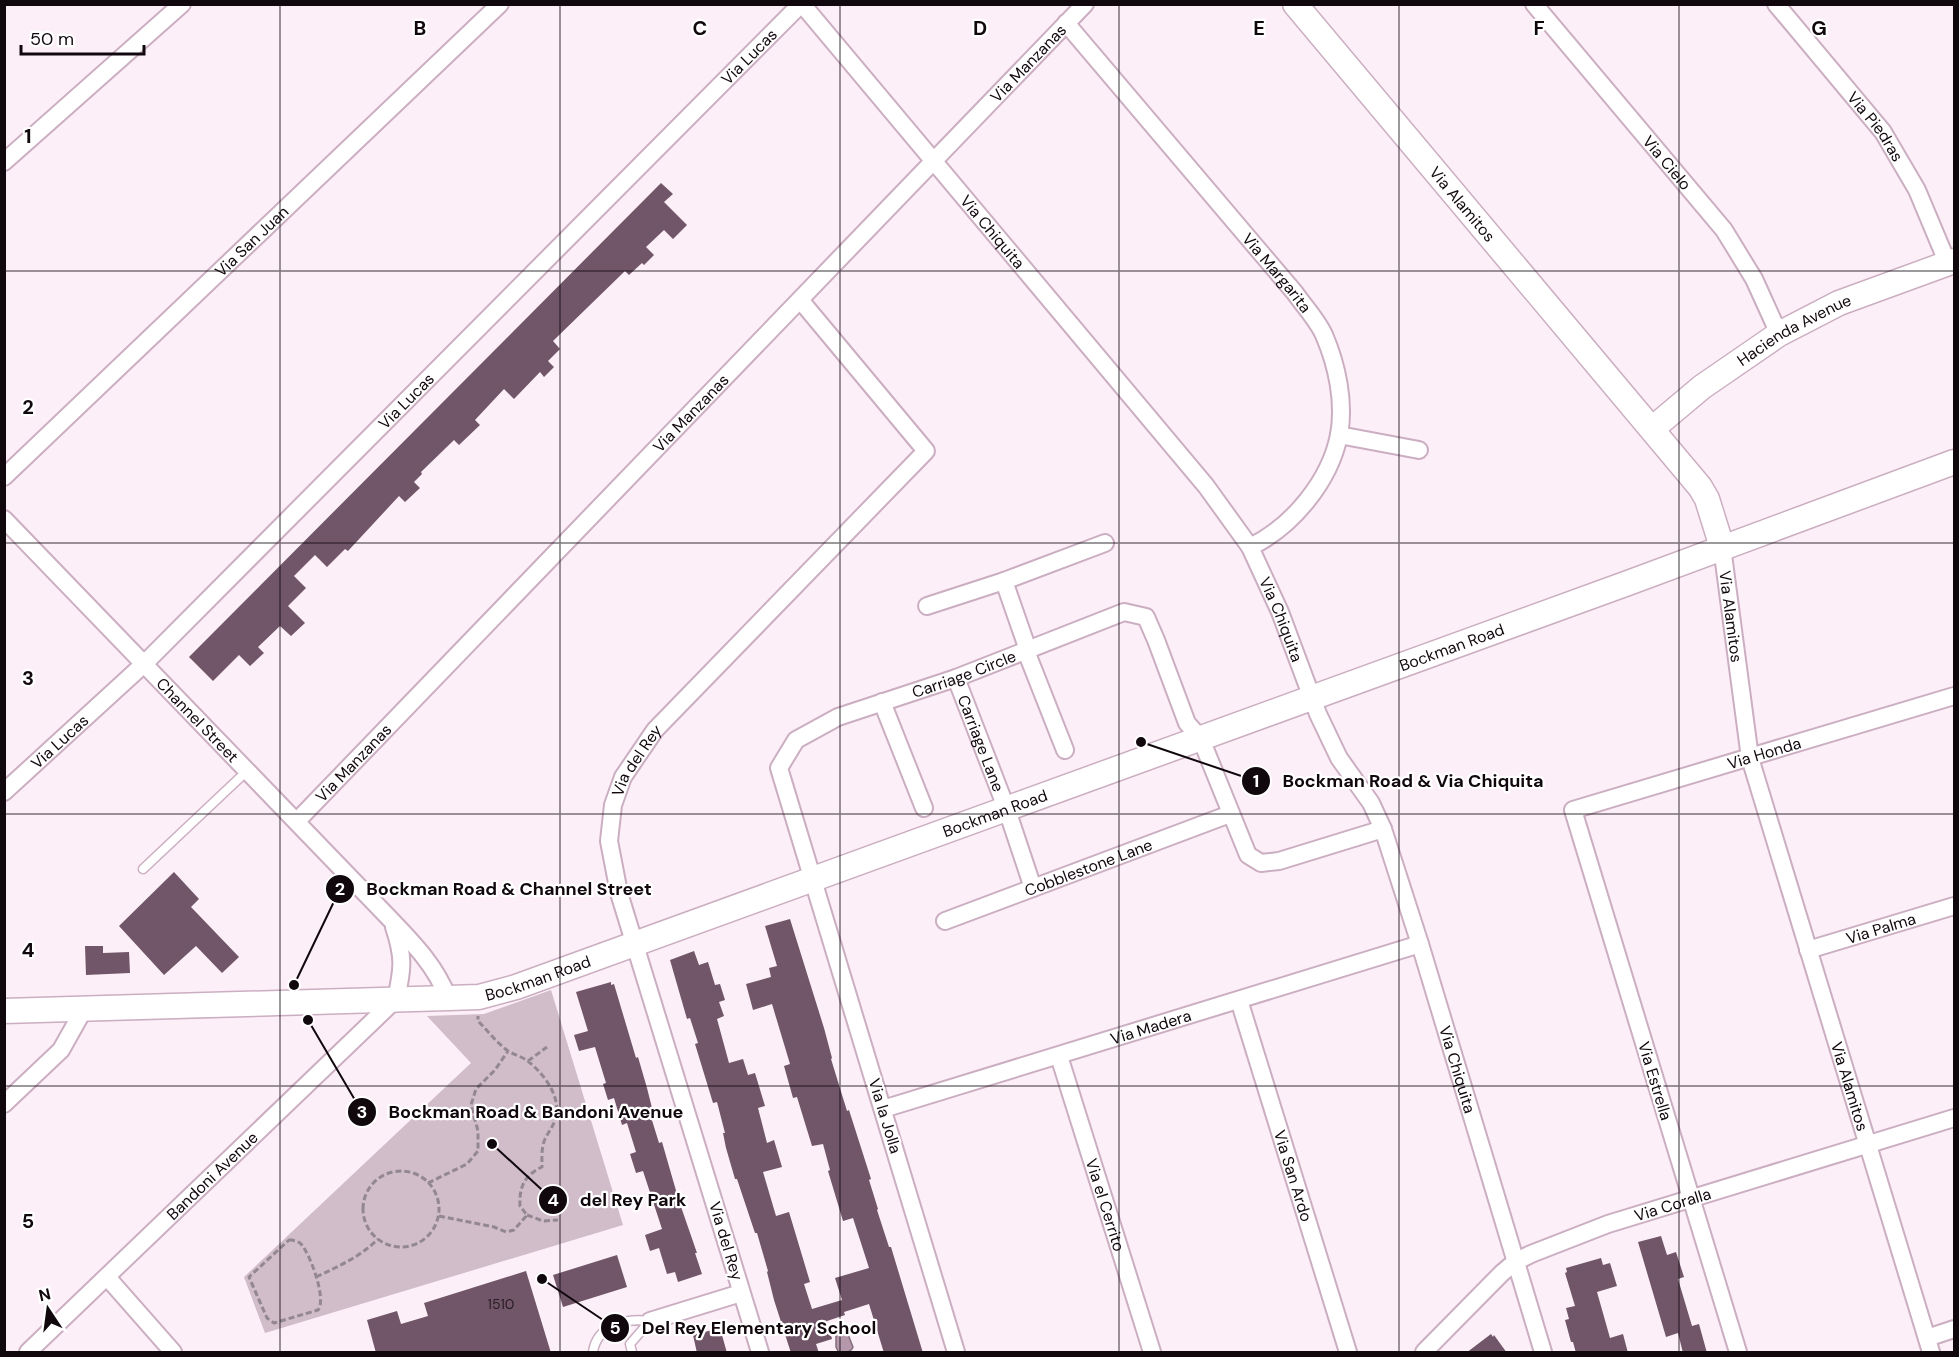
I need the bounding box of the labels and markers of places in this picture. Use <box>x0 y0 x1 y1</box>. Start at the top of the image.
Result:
callout: Bockman Road & Via Chiquita <box>1241 763 1556 799</box>
callout: Bockman Road & Channel Street <box>325 871 664 907</box>
callout: Bockman Road & Bandoni Avenue <box>347 1094 695 1130</box>
callout: del Rey Park <box>538 1182 699 1218</box>
callout: Del Rey Elementary School <box>600 1310 888 1346</box>

